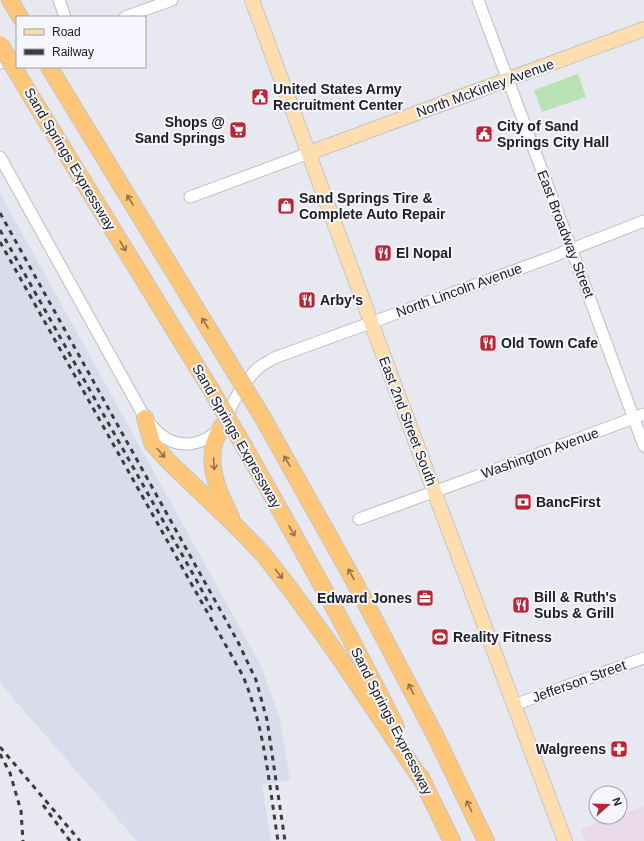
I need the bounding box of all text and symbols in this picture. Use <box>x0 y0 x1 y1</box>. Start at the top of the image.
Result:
legend <box>16 16 146 68</box>
text: Road <box>52 25 81 39</box>
text: Railway <box>52 45 94 59</box>
street label: North McKinley Avenue <box>414 56 556 120</box>
place label: United States Army Recruitment Center <box>273 81 403 113</box>
street label: Sand Springs Expressway <box>21 85 119 233</box>
public building icon: United States Army Recruitment Center <box>250 87 270 107</box>
place label: Shops @ Sand Springs <box>135 114 225 146</box>
place label: City of Sand Springs City Hall <box>497 118 609 150</box>
supermarket icon: Shops @ Sand Springs <box>228 120 248 140</box>
public building icon: City of Sand Springs City Hall <box>474 124 494 144</box>
street label: East Broadway Street <box>534 168 598 300</box>
place label: Sand Springs Tire & Complete Auto Repair <box>299 190 446 222</box>
one-way arrow <box>126 195 134 206</box>
shop icon: Sand Springs Tire & Complete Auto Repair <box>276 196 296 216</box>
one-way arrow <box>119 240 127 252</box>
restaurant icon: El Nopal <box>373 243 393 263</box>
place label: El Nopal <box>396 245 452 261</box>
street label: North Lincoln Avenue <box>394 260 524 320</box>
restaurant icon: Arby's <box>297 290 317 310</box>
place label: Arby's <box>320 292 363 308</box>
one-way arrow <box>201 318 209 329</box>
restaurant icon: Old Town Cafe <box>478 333 498 353</box>
place label: Old Town Cafe <box>501 335 598 351</box>
street label: East 2nd Street South <box>376 354 440 488</box>
street label: Sand Springs Expressway <box>189 361 285 511</box>
street label: Washington Avenue <box>479 424 601 482</box>
one-way arrow <box>156 448 165 458</box>
one-way arrow <box>283 455 291 467</box>
one-way arrow <box>210 457 217 470</box>
bank icon: BancFirst <box>513 492 533 512</box>
place label: BancFirst <box>536 494 601 510</box>
one-way arrow <box>289 525 297 537</box>
one-way arrow <box>346 568 354 580</box>
one-way arrow <box>274 569 283 579</box>
office icon: Edward Jones <box>415 588 435 608</box>
place label: Bill & Ruth's Subs & Grill <box>534 589 617 621</box>
place label: Edward Jones <box>317 590 412 606</box>
restaurant icon: Bill & Ruth's Subs & Grill <box>511 595 531 615</box>
sports icon: Reality Fitness <box>430 627 450 647</box>
place label: Reality Fitness <box>453 629 552 645</box>
street label: Sand Springs Expressway <box>348 645 436 797</box>
street label: Jefferson Street <box>530 657 628 705</box>
one-way arrow <box>407 684 414 696</box>
pharmacy icon: Walgreens <box>609 739 629 759</box>
place label: Walgreens <box>536 741 606 757</box>
north arrow <box>588 785 628 825</box>
text: N <box>610 796 624 807</box>
one-way arrow <box>465 800 472 812</box>

